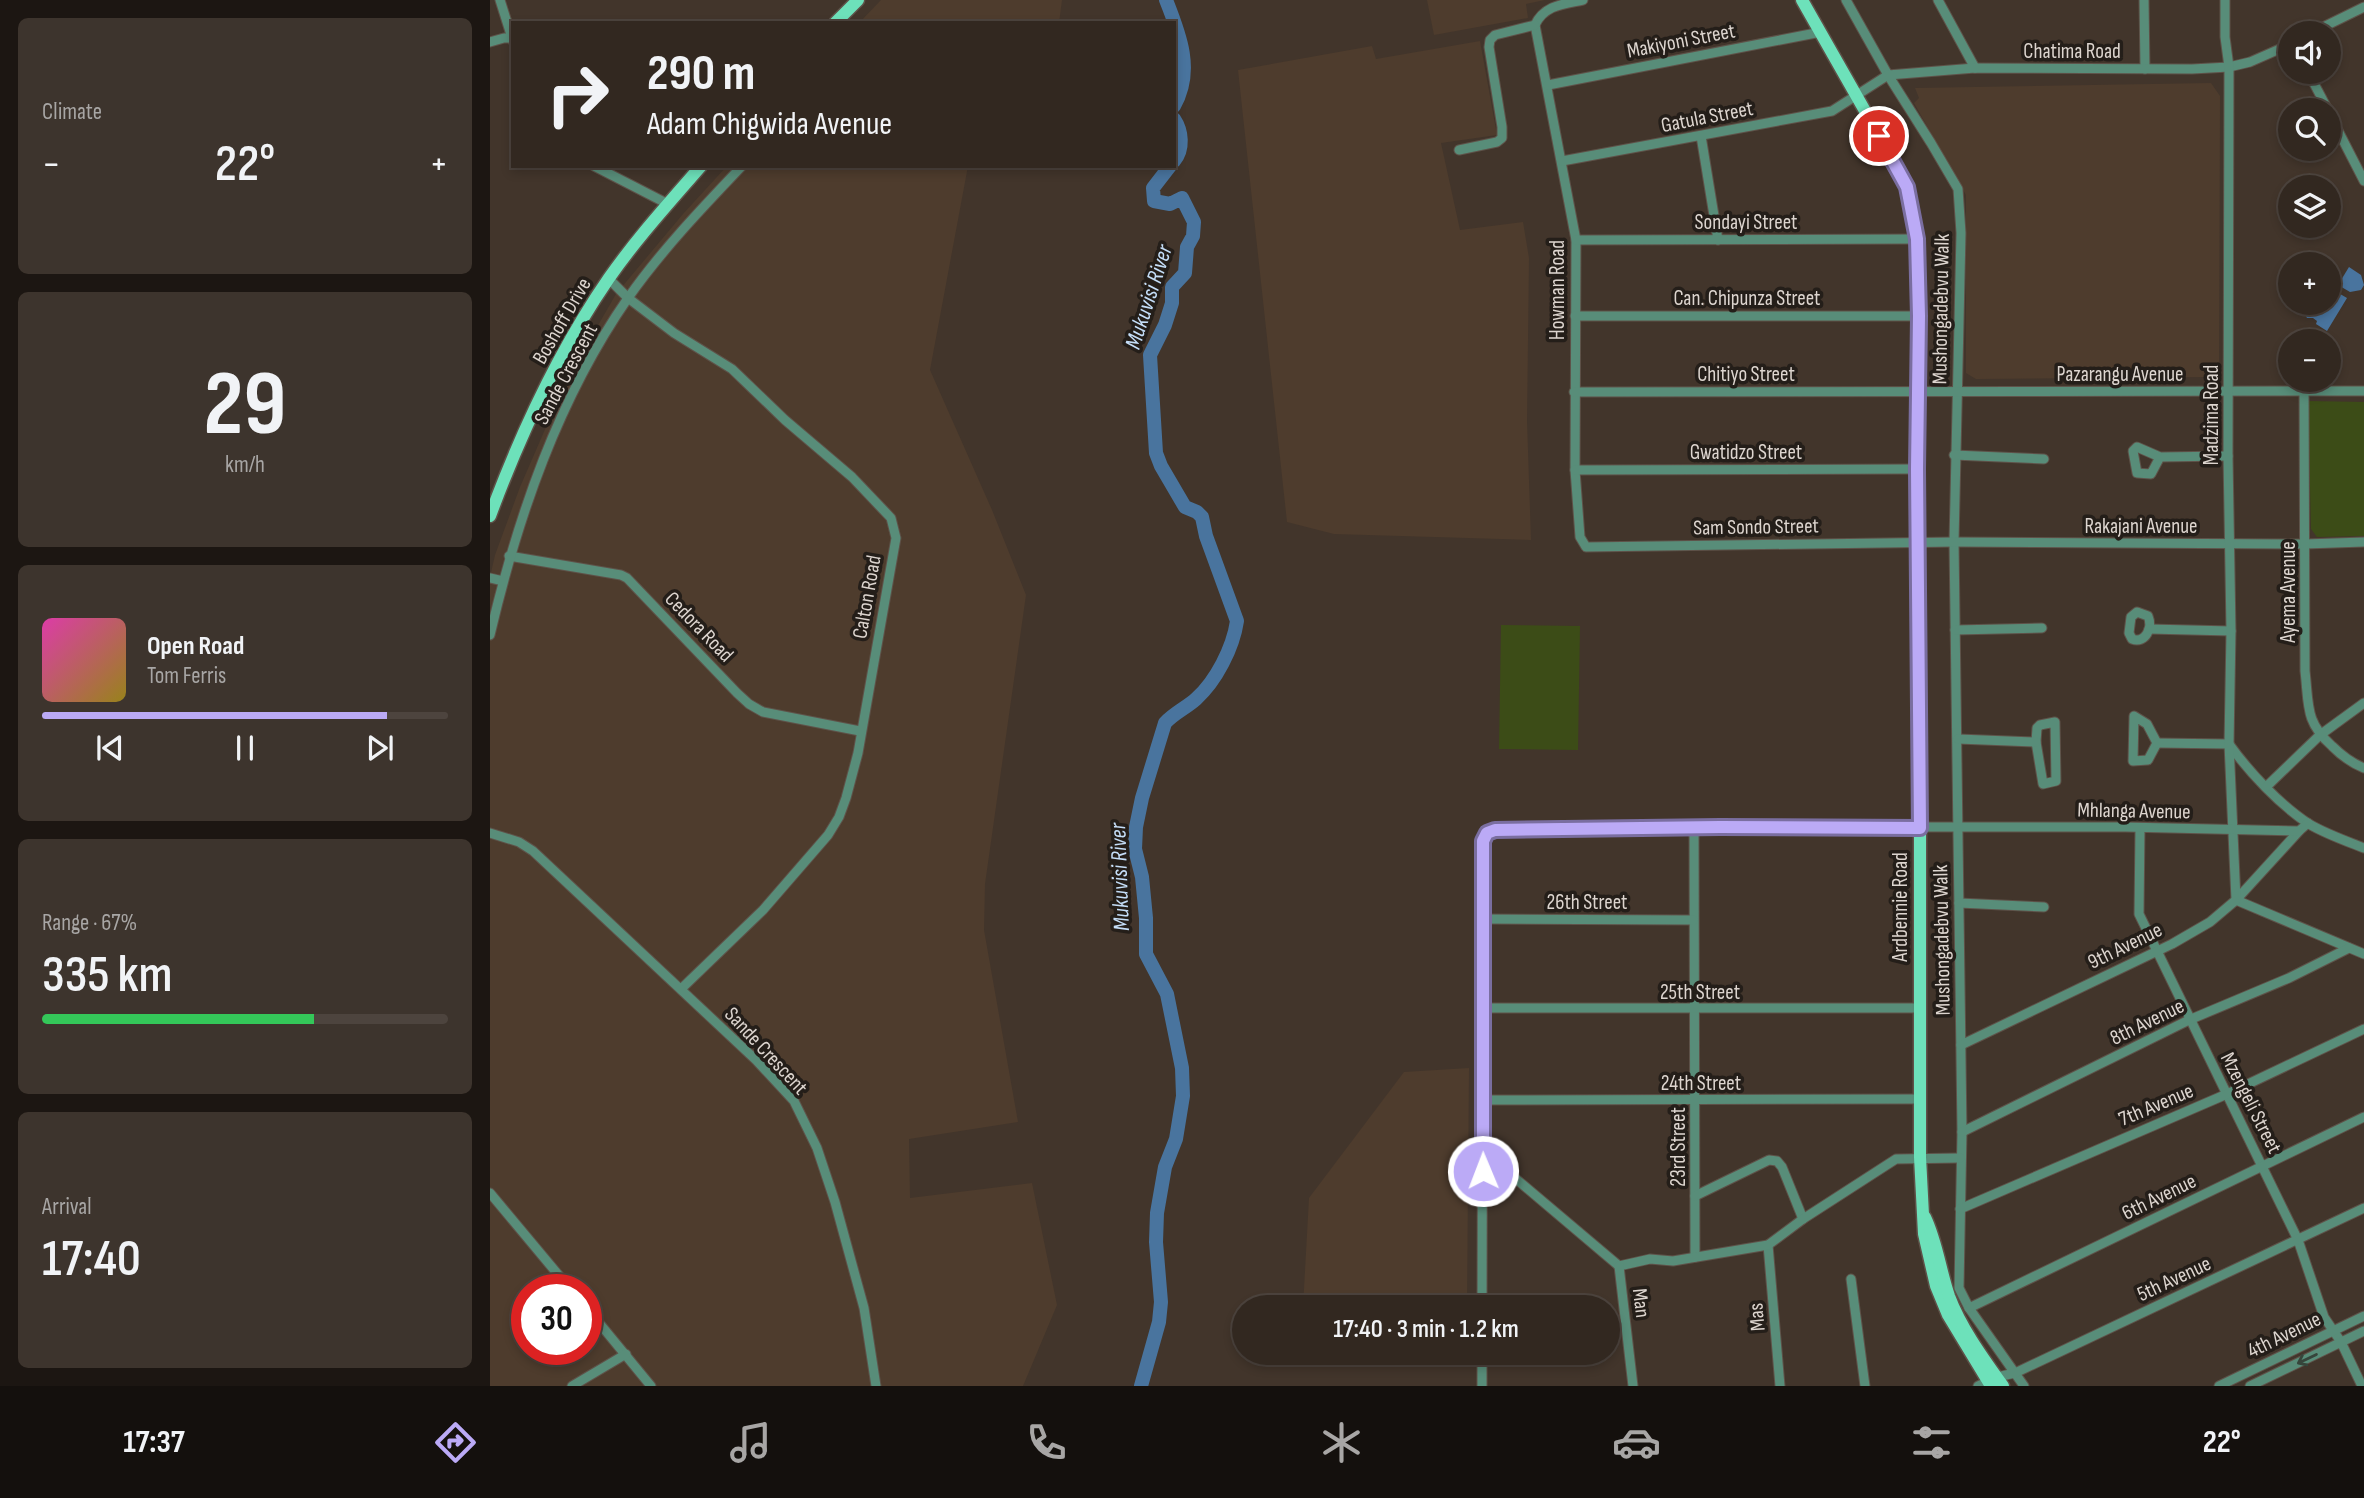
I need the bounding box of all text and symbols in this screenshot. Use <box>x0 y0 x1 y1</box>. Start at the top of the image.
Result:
street label: Makiyoni Street <box>1625 18 1737 64</box>
map controls <box>2278 21 2341 392</box>
button: sound <box>2278 21 2341 84</box>
street label: Chatima Road <box>2023 39 2121 64</box>
text: 290 m <box>647 45 755 104</box>
icon: right <box>532 49 623 140</box>
street label: Gatula Street <box>1659 96 1755 138</box>
text: Climate <box>42 98 102 126</box>
button: search <box>2278 98 2341 161</box>
text: Adam Chigwida Avenue <box>647 105 892 144</box>
pin <box>1849 106 1909 166</box>
icon: arrive <box>1860 117 1898 155</box>
text: 22° <box>215 133 275 196</box>
text: − <box>42 142 61 187</box>
text: + <box>429 142 448 187</box>
button: layers <box>2278 175 2341 238</box>
street label: Sondayi Street <box>1694 210 1798 235</box>
street label: Mushongadebvu Walk <box>1927 233 1955 385</box>
water label: Mukuvisi River <box>1119 240 1179 353</box>
street label: Howman Road <box>1545 240 1570 340</box>
button: + <box>2278 252 2341 315</box>
street label: Boshoff Drive <box>527 273 597 369</box>
street label: Can. Chipunza Street <box>1673 286 1821 311</box>
street label: Sande Crescent <box>529 319 603 429</box>
button: − <box>2278 329 2341 392</box>
text: 29 <box>204 351 287 460</box>
street label: Chitiyo Street <box>1697 362 1795 387</box>
street label: Pazarangu Avenue <box>2057 362 2183 387</box>
street label: Madzima Road <box>2199 365 2224 465</box>
street label: Gwatidzo Street <box>1690 440 1802 465</box>
text: km/h <box>225 451 265 479</box>
street label: Sam Sondo Street <box>1693 513 1819 541</box>
street label: Rakajani Avenue <box>2084 514 2198 539</box>
street label: Ayema Avenue <box>2276 541 2301 644</box>
street label: Calton Road <box>847 553 887 641</box>
street label: Cedora Road <box>659 587 739 667</box>
text: Open Road <box>147 631 244 662</box>
text: Tom Ferris <box>147 662 226 690</box>
icon: previous <box>91 729 129 767</box>
icon: pause <box>226 729 264 767</box>
icon: next <box>361 729 399 767</box>
street label: Mhlanga Avenue <box>2077 798 2191 824</box>
water label: Mukuvisi River <box>1104 821 1136 931</box>
street label: Ardbennie Road <box>1888 852 1913 963</box>
street label: Mushongadebvu Walk <box>1928 864 1956 1016</box>
street label: 26th Street <box>1547 890 1627 915</box>
text: Range · 67% <box>42 909 137 937</box>
street label: 9th Avenue <box>2084 917 2166 975</box>
text: 335 km <box>42 944 173 1007</box>
street label: 25th Street <box>1660 980 1740 1005</box>
street label: 8th Avenue <box>2106 993 2188 1051</box>
street label: Sande Crescent <box>719 1002 813 1100</box>
street label: Mzengeli Street <box>2215 1048 2287 1158</box>
street label: 24th Street <box>1661 1071 1741 1096</box>
street label: 7th Avenue <box>2115 1078 2197 1132</box>
street label: 23rd Street <box>1666 1107 1691 1187</box>
position arrow <box>1446 1134 1520 1208</box>
street label: 6th Avenue <box>2118 1168 2200 1226</box>
text: Arrival <box>42 1193 91 1221</box>
text: 17:40 <box>42 1228 141 1291</box>
street label: 5th Avenue <box>2133 1251 2215 1307</box>
speed limit sign: 30 <box>511 1274 602 1365</box>
street label: Man <box>1627 1287 1655 1319</box>
street label: Mas <box>1743 1302 1771 1332</box>
street label: 4th Avenue <box>2243 1306 2325 1364</box>
text: 17:40 · 3 min · 1.2 km <box>1333 1314 1519 1345</box>
one-way arrow <box>2297 1352 2318 1366</box>
icon: directions <box>431 1418 480 1467</box>
icon: music <box>726 1418 775 1467</box>
icon: phone <box>1022 1418 1071 1467</box>
icon: climate <box>1317 1418 1366 1467</box>
icon: car <box>1612 1418 1661 1467</box>
icon: filters <box>1907 1418 1956 1467</box>
text: 17:37 <box>123 1423 185 1462</box>
text: 22° <box>2203 1423 2241 1462</box>

